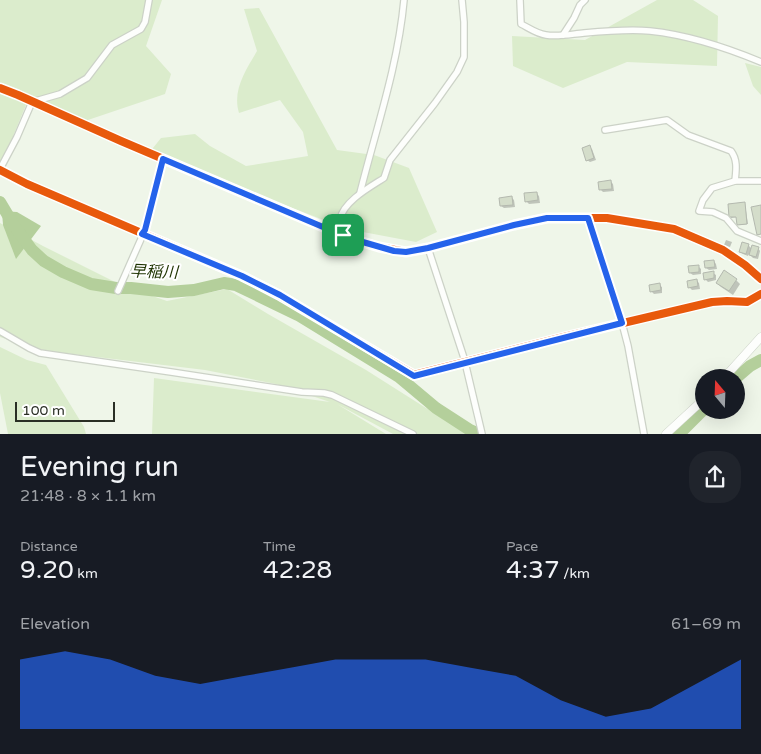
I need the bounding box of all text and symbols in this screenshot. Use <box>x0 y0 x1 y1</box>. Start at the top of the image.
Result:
pin <box>322 214 364 256</box>
icon: arrive <box>329 221 357 249</box>
water label: 早稲川 <box>130 261 180 283</box>
north arrow <box>695 369 745 419</box>
map controls <box>695 369 745 419</box>
scale bar <box>15 399 115 422</box>
text: 100 m <box>22 402 65 419</box>
text: Evening run <box>20 450 179 484</box>
button: share <box>689 451 741 503</box>
text: 21:48 · 8 × 1.1 km <box>20 486 156 506</box>
text: Distance <box>20 538 78 555</box>
text: Time <box>263 538 296 555</box>
text: Pace <box>506 538 538 555</box>
text: 9.20 <box>20 555 74 585</box>
text: 42:28 <box>263 555 332 585</box>
text: 4:37 <box>506 555 560 585</box>
text: km <box>74 565 98 582</box>
text: /km <box>560 565 590 582</box>
text: Elevation <box>20 614 90 634</box>
text: 61–69 m <box>671 614 741 634</box>

